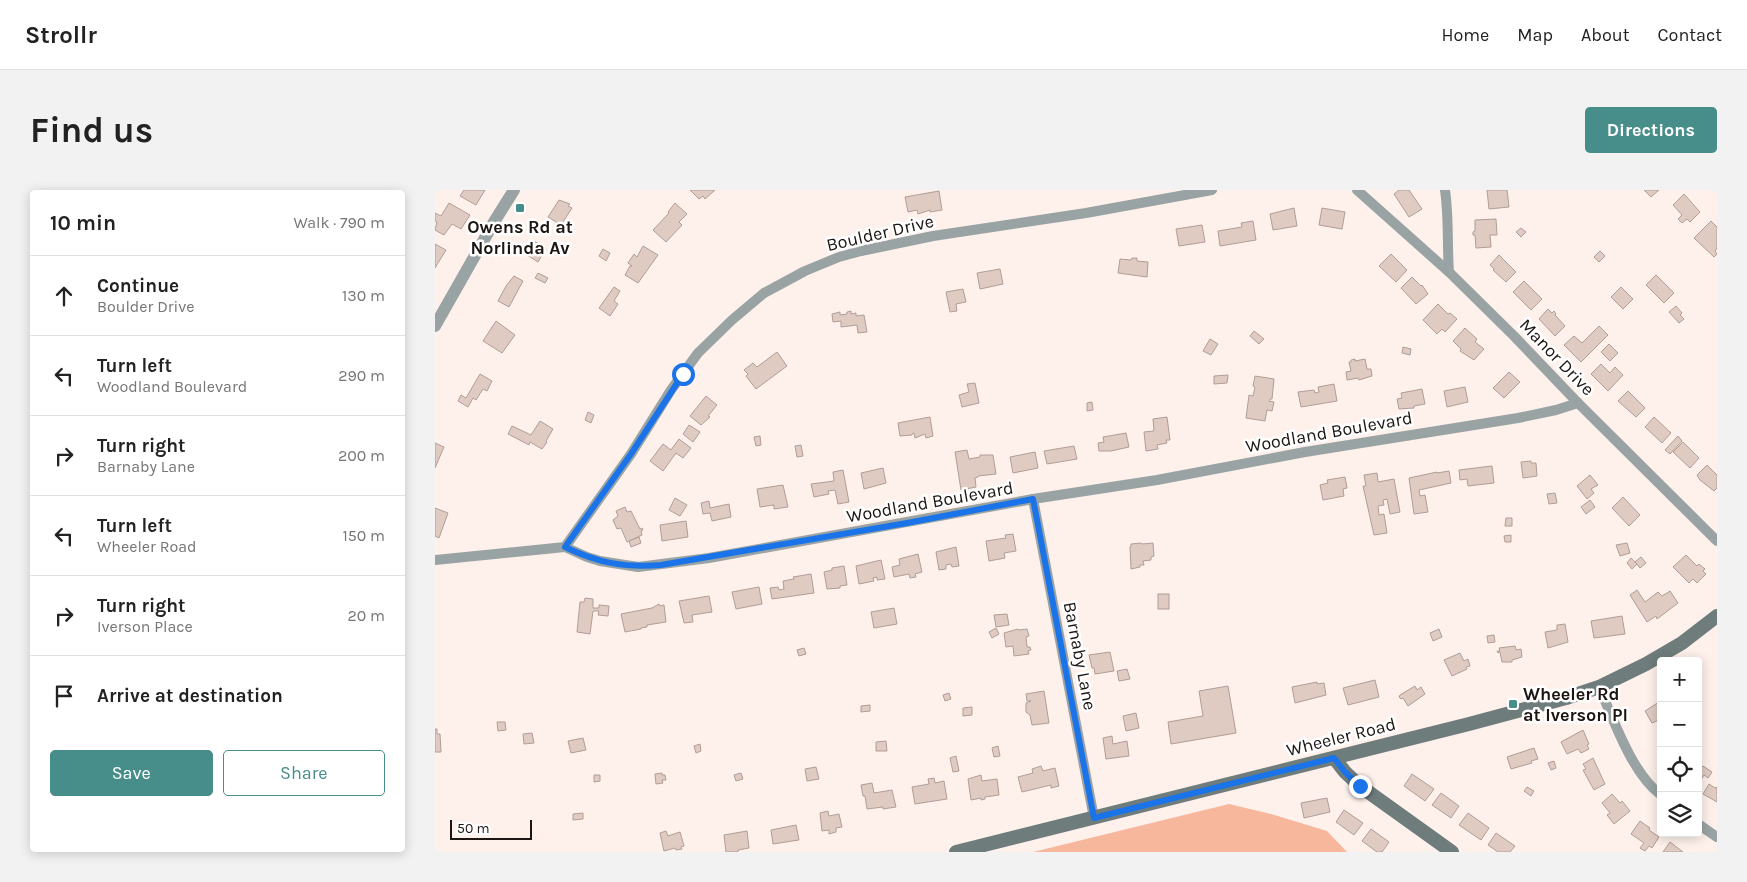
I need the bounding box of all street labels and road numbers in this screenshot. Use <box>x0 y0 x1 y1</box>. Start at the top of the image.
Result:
street label: Boulder Drive <box>824 210 936 256</box>
street label: Manor Drive <box>1515 314 1599 400</box>
street label: Woodland Boulevard <box>1244 406 1414 458</box>
street label: Woodland Boulevard <box>845 476 1015 528</box>
street label: Barnaby Lane <box>1059 600 1101 712</box>
street label: Wheeler Road <box>1284 713 1398 761</box>

